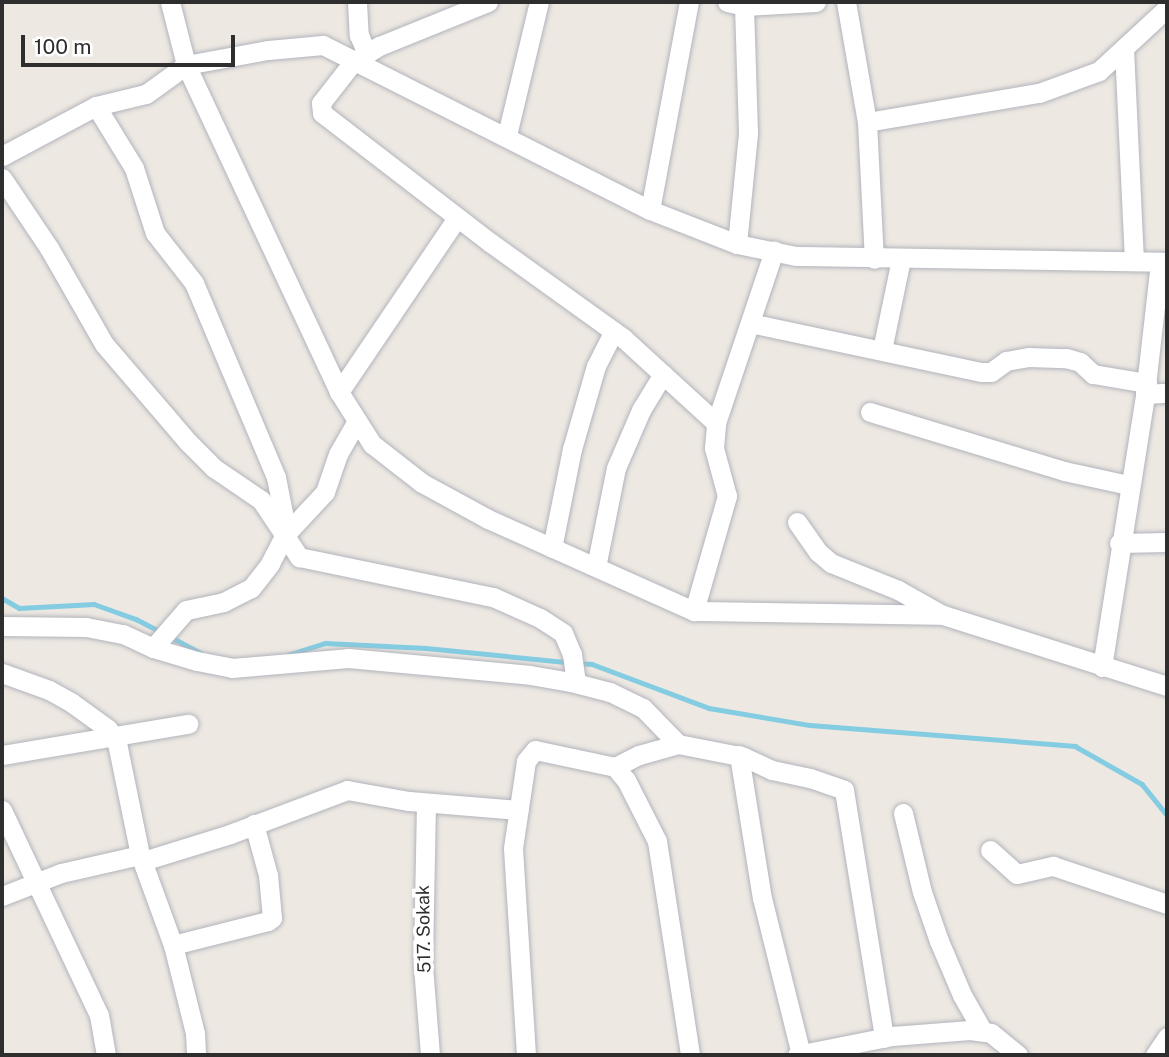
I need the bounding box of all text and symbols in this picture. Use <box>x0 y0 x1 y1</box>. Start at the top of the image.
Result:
scale bar <box>24 21 238 65</box>
text: 100 m <box>34 34 91 59</box>
street label: 517. Sokak <box>412 885 436 973</box>

